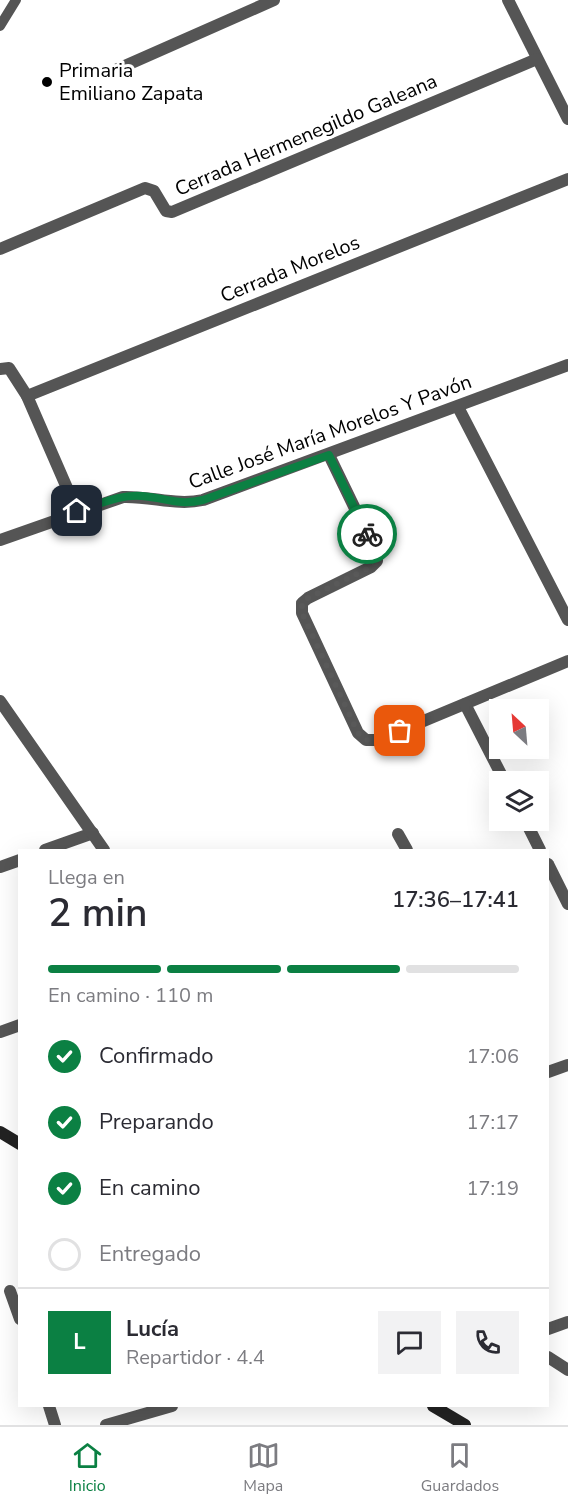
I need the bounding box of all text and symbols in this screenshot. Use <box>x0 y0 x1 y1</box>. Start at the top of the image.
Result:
place label: Primaria Emiliano Zapata <box>59 57 203 107</box>
street label: Cerrada Hermenegildo Galeana <box>171 67 441 203</box>
marker: Primaria Emiliano Zapata <box>40 75 54 89</box>
street label: Cerrada Morelos <box>216 229 364 309</box>
street label: Calle José María Morelos Y Pavón <box>185 368 475 496</box>
pin <box>51 485 102 536</box>
icon: home <box>60 494 93 527</box>
courier <box>337 504 397 564</box>
icon: bike <box>351 518 384 551</box>
north arrow <box>489 699 549 759</box>
map controls <box>489 699 549 831</box>
pin <box>374 705 425 756</box>
icon: bag <box>383 714 416 747</box>
button: layers <box>489 771 549 831</box>
text: Llega en <box>48 864 125 891</box>
text: 17:36–17:41 <box>392 885 519 915</box>
text: 2 min <box>48 887 147 940</box>
text: En camino · 110 m <box>48 982 213 1009</box>
icon: check <box>48 1040 81 1073</box>
text: Confirmado <box>99 1041 214 1071</box>
text: 17:06 <box>466 1043 519 1070</box>
icon: check <box>48 1106 81 1139</box>
text: Preparando <box>99 1107 214 1137</box>
text: 17:17 <box>466 1109 519 1136</box>
icon: check <box>48 1172 81 1205</box>
text: En camino <box>99 1173 200 1203</box>
text: 17:19 <box>466 1175 519 1202</box>
text: Entregado <box>99 1239 201 1269</box>
button: chat <box>378 1311 441 1374</box>
button: phone <box>456 1311 519 1374</box>
text: Lucía <box>126 1314 179 1344</box>
text: L <box>73 1327 86 1357</box>
text: Repartidor · 4.4 <box>126 1344 265 1371</box>
tab: Inicio <box>69 1439 106 1497</box>
tab: Mapa <box>243 1439 283 1497</box>
tab: Guardados <box>421 1439 499 1497</box>

